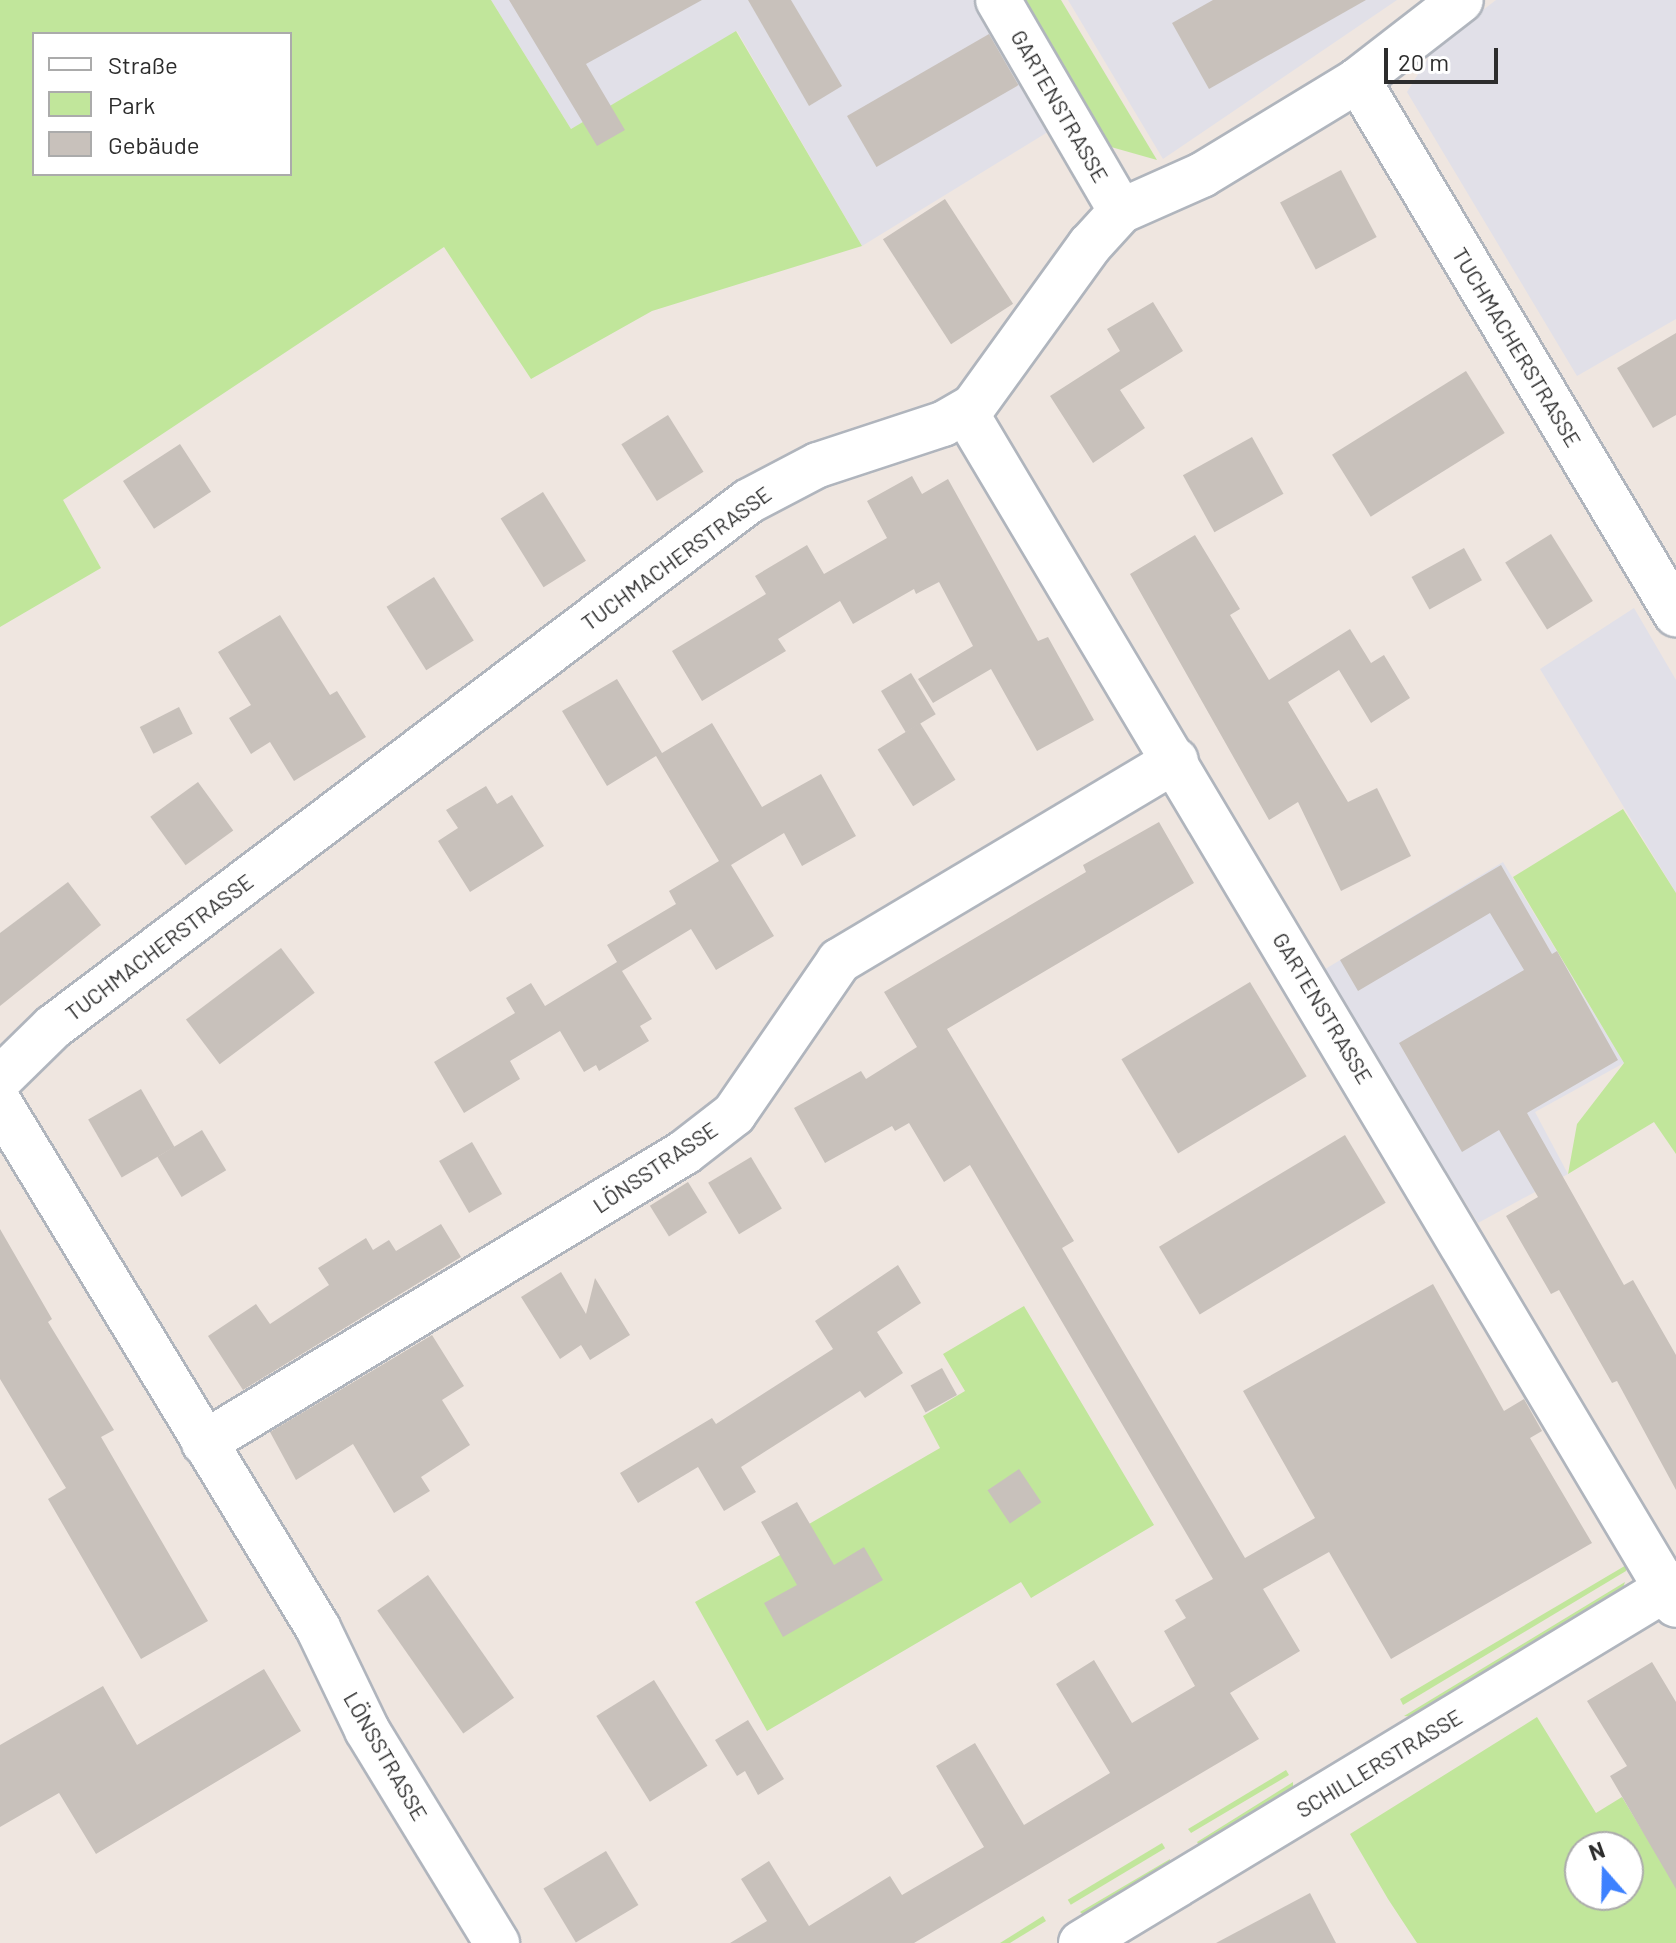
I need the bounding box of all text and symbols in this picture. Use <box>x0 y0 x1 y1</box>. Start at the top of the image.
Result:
street label: GARTENSTRASSE <box>1006 25 1114 187</box>
legend <box>32 32 292 176</box>
scale bar <box>1388 32 1502 82</box>
text: 20 m <box>1398 47 1449 76</box>
text: Straße <box>108 50 178 79</box>
text: Park <box>108 90 155 119</box>
text: Gebäude <box>108 130 200 159</box>
street label: TUCHMACHERSTRASSE <box>1447 242 1587 452</box>
street label: TUCHMACHERSTRASSE <box>576 480 776 636</box>
street label: TUCHMACHERSTRASSE <box>60 868 258 1026</box>
street label: GARTENSTRASSE <box>1267 928 1379 1088</box>
street label: LÖNSSTRASSE <box>588 1116 722 1218</box>
street label: LÖNSSTRASSE <box>338 1687 434 1825</box>
street label: SCHILLERSTRASSE <box>1291 1703 1467 1823</box>
north arrow <box>1564 1831 1644 1911</box>
text: N <box>1585 1836 1608 1865</box>

